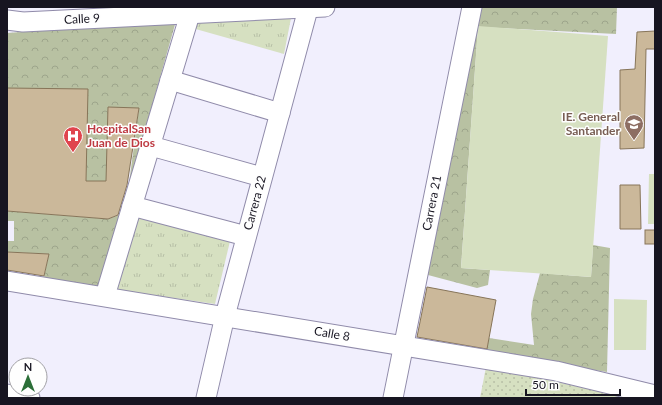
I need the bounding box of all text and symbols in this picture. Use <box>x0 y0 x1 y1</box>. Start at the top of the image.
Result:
street label: Calle 9 <box>64 10 100 27</box>
place label: IE. General Santander <box>562 109 621 138</box>
school or university icon: IE. General Santander <box>623 113 645 141</box>
place label: HospitalSan Juan de Dios <box>87 121 155 150</box>
hospital icon: HospitalSan Juan de Dios <box>62 125 84 153</box>
street label: Carrera 22 <box>240 174 269 232</box>
street label: Carrera 21 <box>419 174 444 232</box>
street label: Calle 8 <box>313 323 351 344</box>
north arrow <box>8 357 48 397</box>
text: N <box>24 360 32 373</box>
scale bar <box>526 371 620 397</box>
text: 50 m <box>532 377 559 392</box>

